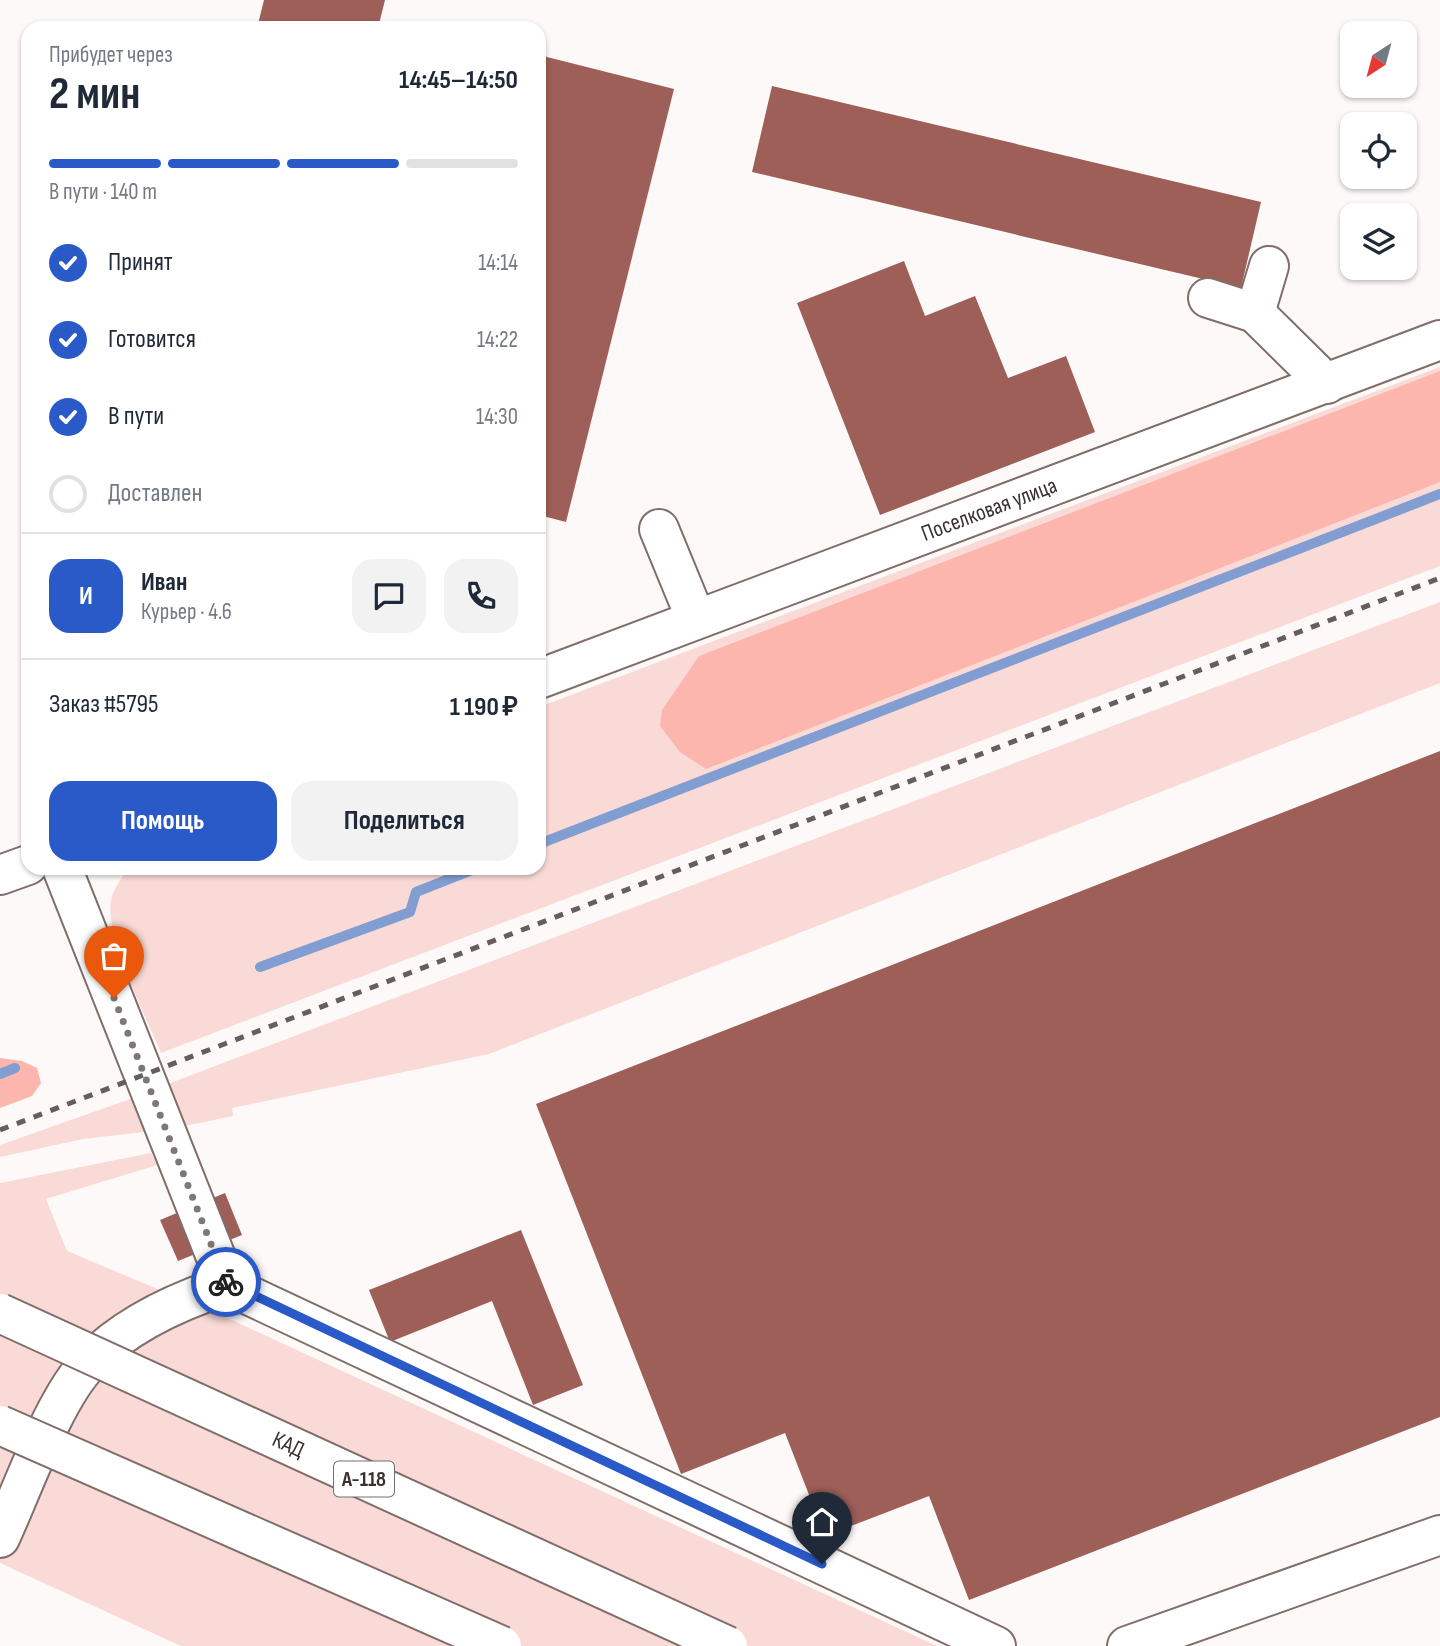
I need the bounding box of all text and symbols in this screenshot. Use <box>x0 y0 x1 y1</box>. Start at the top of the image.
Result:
north arrow <box>1340 21 1418 98</box>
map controls <box>1340 21 1417 280</box>
text: Прибудет через <box>49 41 173 69</box>
text: 14:45–14:50 <box>399 65 518 96</box>
text: 2 мин <box>49 67 140 122</box>
button: locate <box>1340 112 1417 189</box>
text: В пути · 140 m <box>49 178 157 206</box>
button: layers <box>1340 203 1417 280</box>
icon: check <box>49 244 87 282</box>
text: Принят <box>108 247 173 278</box>
text: 14:14 <box>478 249 518 277</box>
icon: check <box>49 321 87 359</box>
text: Готовится <box>108 324 196 355</box>
text: 14:22 <box>477 326 518 354</box>
icon: check <box>49 398 87 436</box>
text: В пути <box>108 401 164 432</box>
text: 14:30 <box>476 403 518 431</box>
street label: Поселковая улица <box>917 471 1061 548</box>
text: Доставлен <box>108 478 202 509</box>
button: chat <box>352 559 426 633</box>
button: phone <box>444 559 518 633</box>
text: Иван <box>141 567 187 598</box>
text: И <box>79 581 93 612</box>
text: Курьер · 4.6 <box>141 598 232 626</box>
text: Заказ #5795 <box>49 689 159 720</box>
text: 1 190 ₽ <box>450 692 518 723</box>
button: Помощь <box>49 781 277 861</box>
button: Поделиться <box>291 781 518 861</box>
pin <box>84 926 144 998</box>
icon: bag <box>95 937 133 975</box>
courier <box>191 1247 261 1317</box>
icon: bike <box>207 1263 245 1301</box>
street label: КАД <box>268 1425 309 1464</box>
road number: А-118 <box>334 1462 394 1496</box>
pin <box>792 1492 852 1564</box>
icon: home <box>803 1503 841 1541</box>

